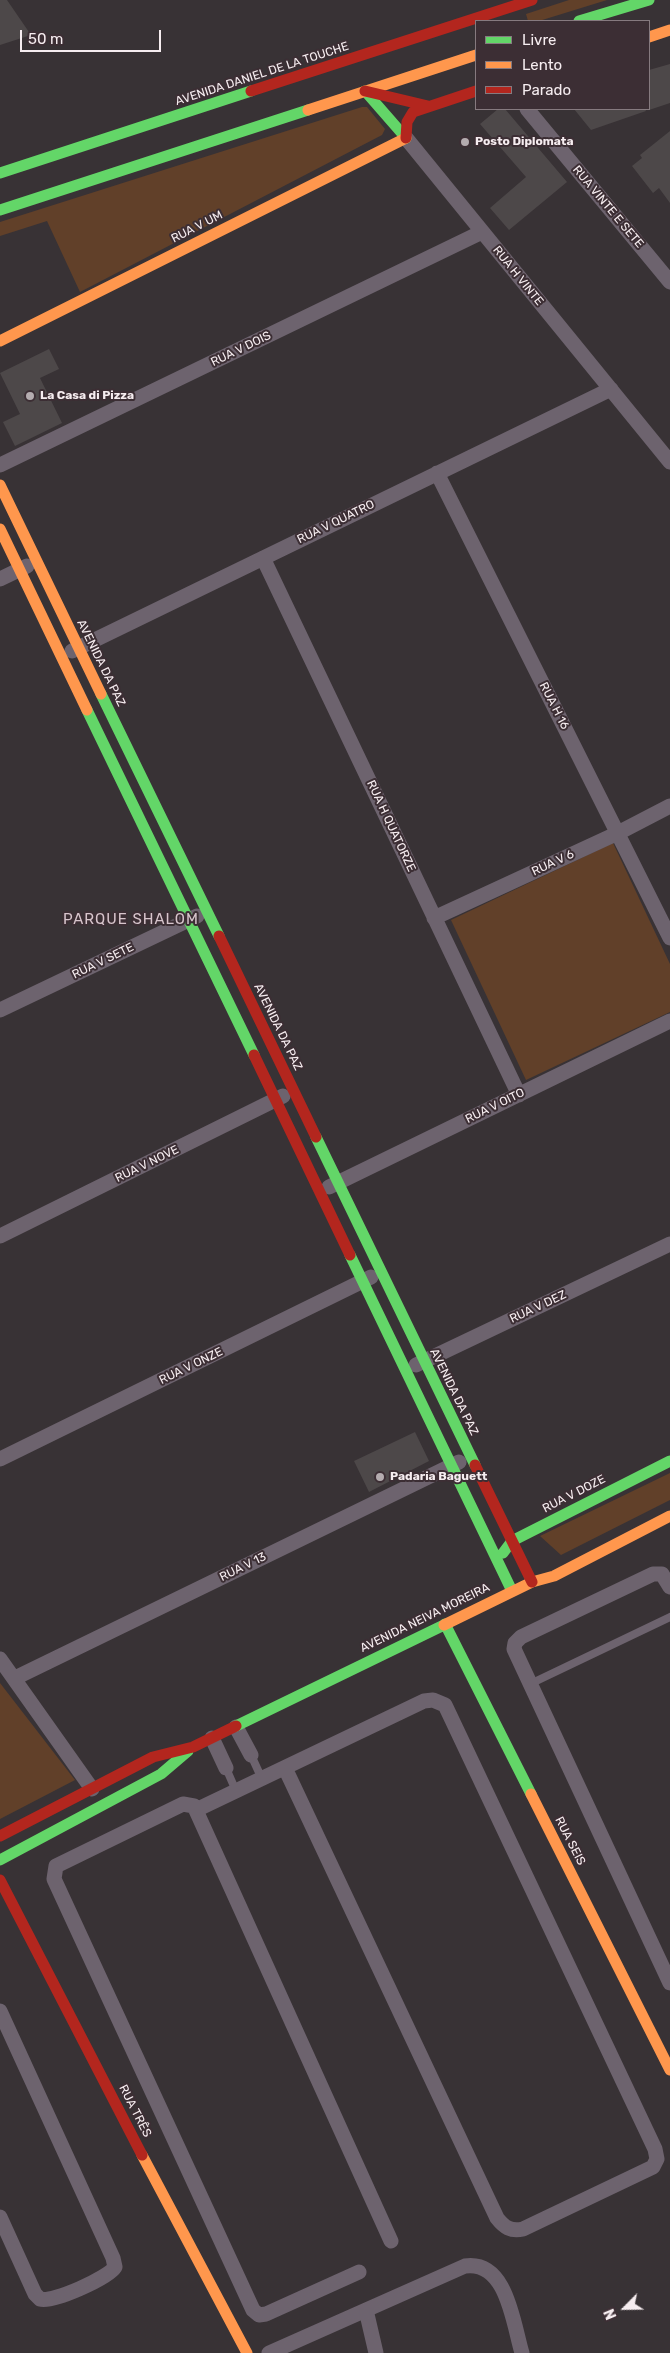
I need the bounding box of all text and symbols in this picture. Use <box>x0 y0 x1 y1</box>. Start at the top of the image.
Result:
scale bar <box>22 20 164 52</box>
legend <box>475 20 650 110</box>
text: 50 m <box>28 30 63 48</box>
text: Livre <box>522 31 556 49</box>
street label: AVENIDA DANIEL DE LA TOUCHE <box>174 39 350 109</box>
text: Lento <box>522 56 562 74</box>
text: Parado <box>522 81 571 99</box>
place label: Posto Diplomata <box>475 135 574 149</box>
marker: Posto Diplomata <box>459 136 471 148</box>
street label: RUA VINTE E SETE <box>569 163 647 251</box>
street label: RUA V UM <box>169 208 225 246</box>
street label: RUA H VINTE <box>490 243 546 309</box>
street label: RUA V DOIS <box>209 328 273 370</box>
place label: La Casa di Pizza <box>40 389 134 403</box>
marker: La Casa di Pizza <box>24 390 36 402</box>
street label: RUA V QUATRO <box>295 497 377 547</box>
street label: AVENIDA DA PAZ <box>74 617 128 709</box>
street label: RUA H 16 <box>536 680 572 732</box>
street label: RUA H QUATORZE <box>363 778 419 874</box>
street label: RUA V 6 <box>530 847 576 879</box>
district label: PARQUE SHALOM <box>61 911 201 929</box>
street label: RUA V SETE <box>70 940 136 982</box>
street label: AVENIDA DA PAZ <box>251 981 305 1073</box>
street label: RUA V OITO <box>463 1085 527 1127</box>
street label: RUA V NOVE <box>113 1142 181 1186</box>
street label: RUA V DEZ <box>507 1288 569 1326</box>
street label: RUA V ONZE <box>157 1344 225 1388</box>
street label: AVENIDA DA PAZ <box>427 1346 481 1438</box>
place label: Padaria Baguett <box>390 1470 487 1484</box>
marker: Padaria Baguett <box>374 1471 386 1483</box>
street label: RUA V DOZE <box>540 1472 608 1516</box>
street label: RUA V 13 <box>217 1550 269 1584</box>
street label: AVENIDA NEIVA MOREIRA <box>358 1580 492 1656</box>
street label: RUA SEIS <box>552 1814 588 1868</box>
street label: RUA TRÊS <box>116 2082 154 2140</box>
north arrow <box>600 2283 650 2333</box>
text: N <box>601 2306 621 2322</box>

